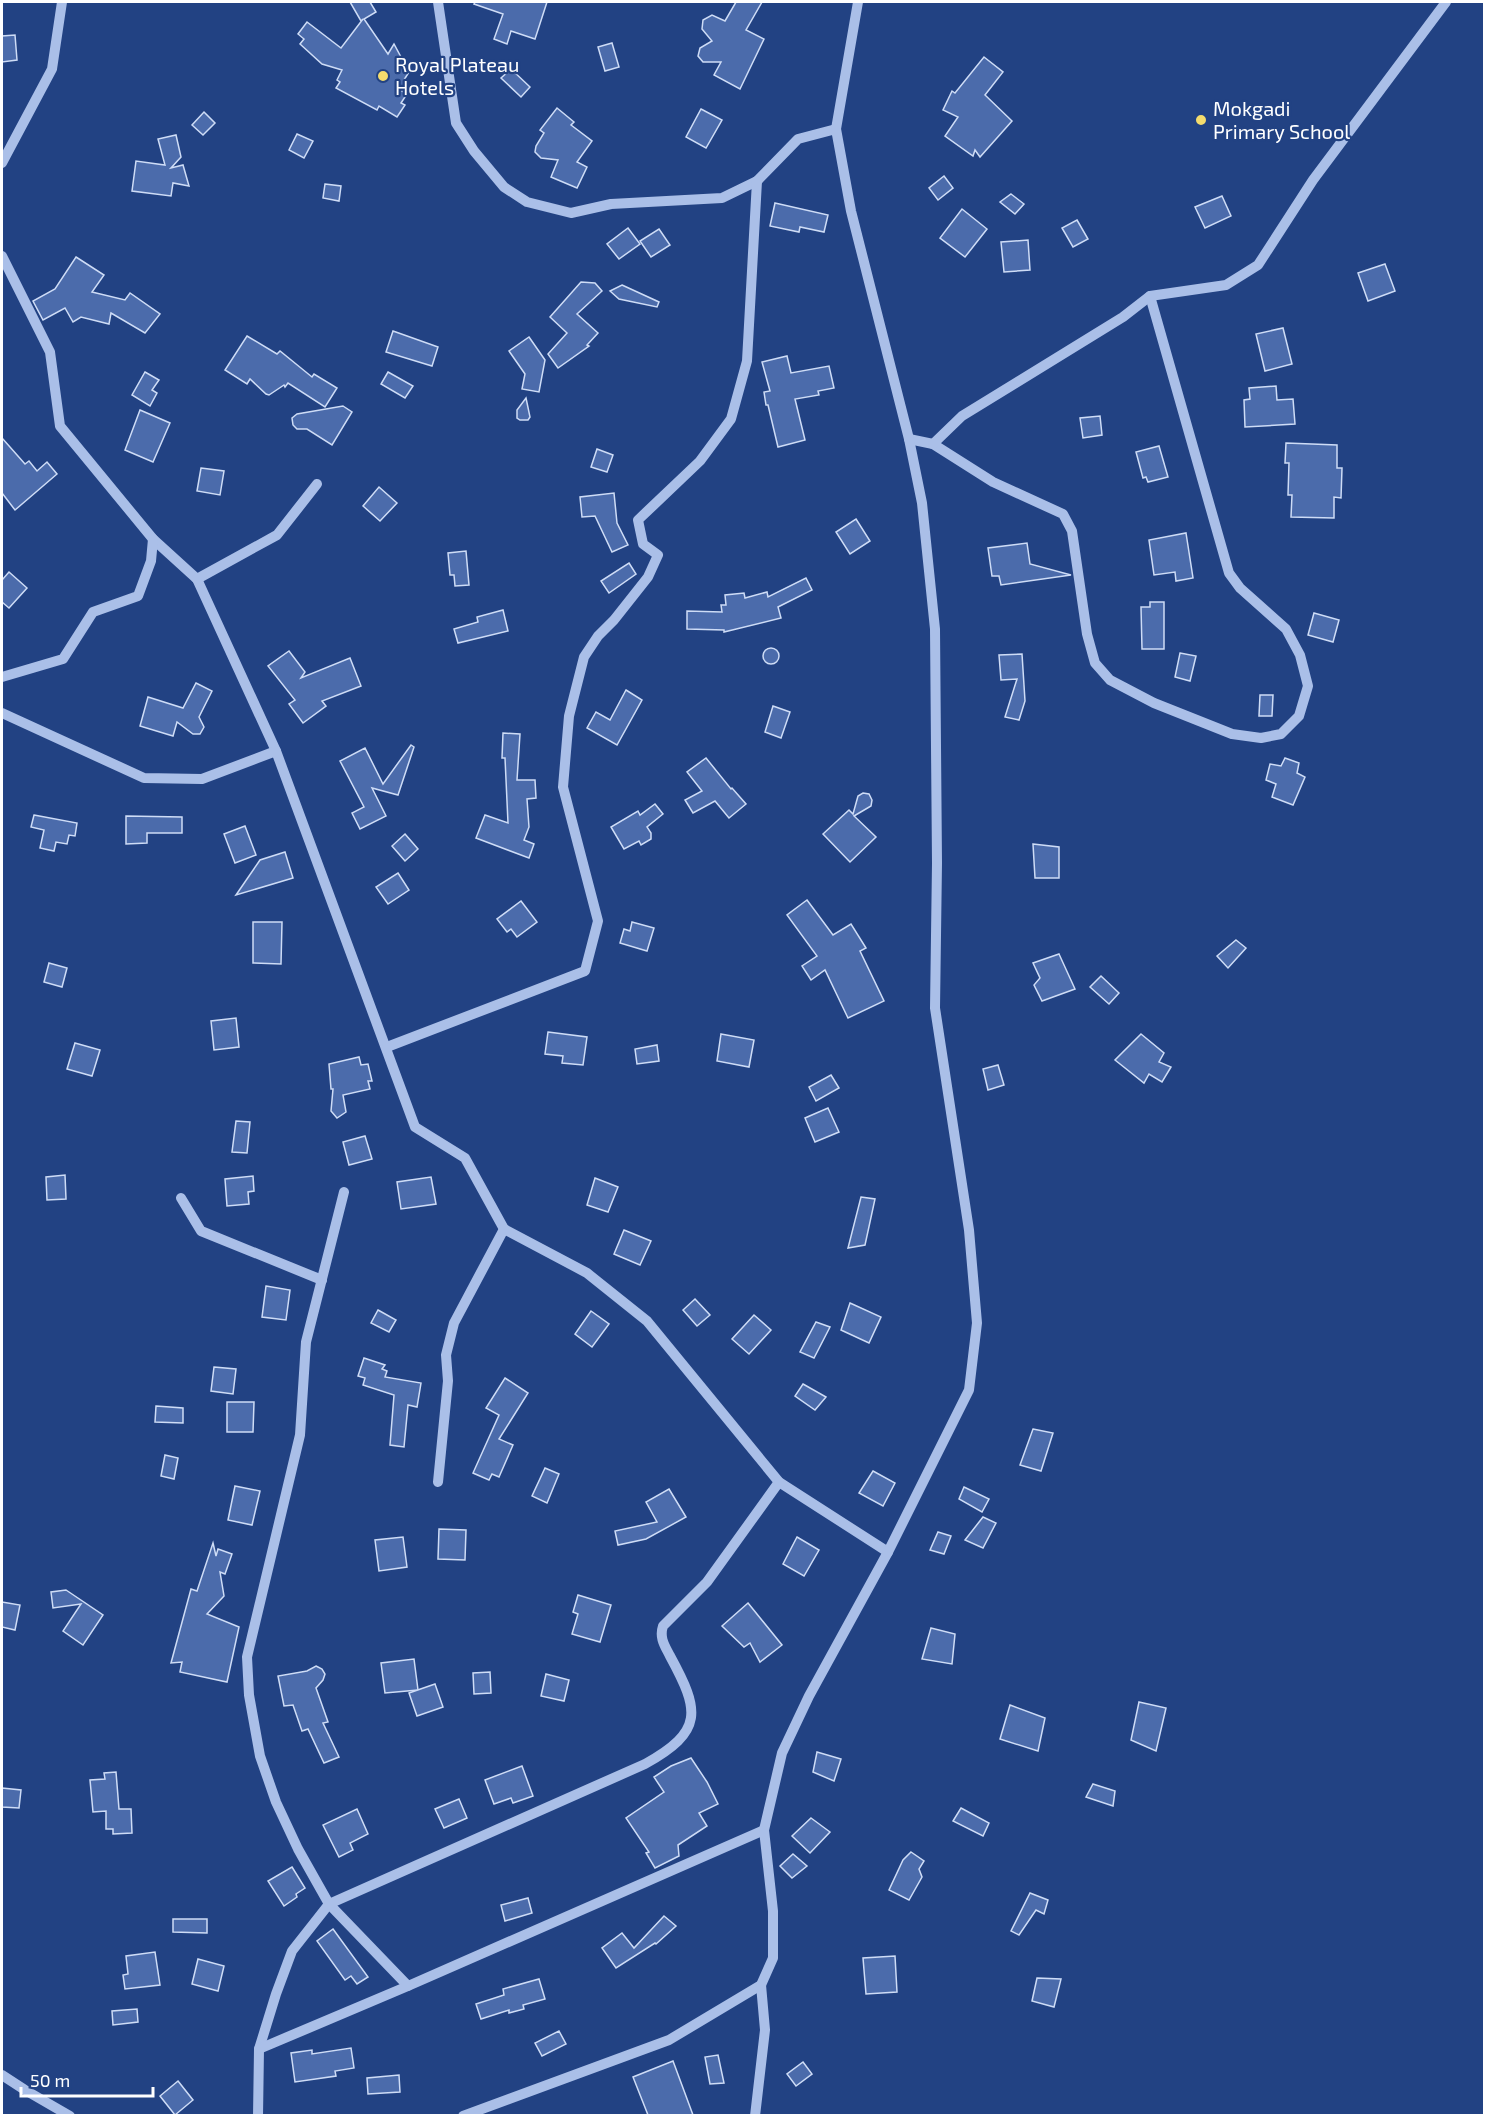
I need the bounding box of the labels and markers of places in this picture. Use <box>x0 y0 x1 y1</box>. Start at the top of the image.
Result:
place label: Royal Plateau Hotels <box>395 52 519 99</box>
marker: Royal Plateau Hotels <box>376 69 390 83</box>
place label: Mokgadi Primary School <box>1213 96 1350 143</box>
marker: Mokgadi Primary School <box>1194 113 1208 127</box>

